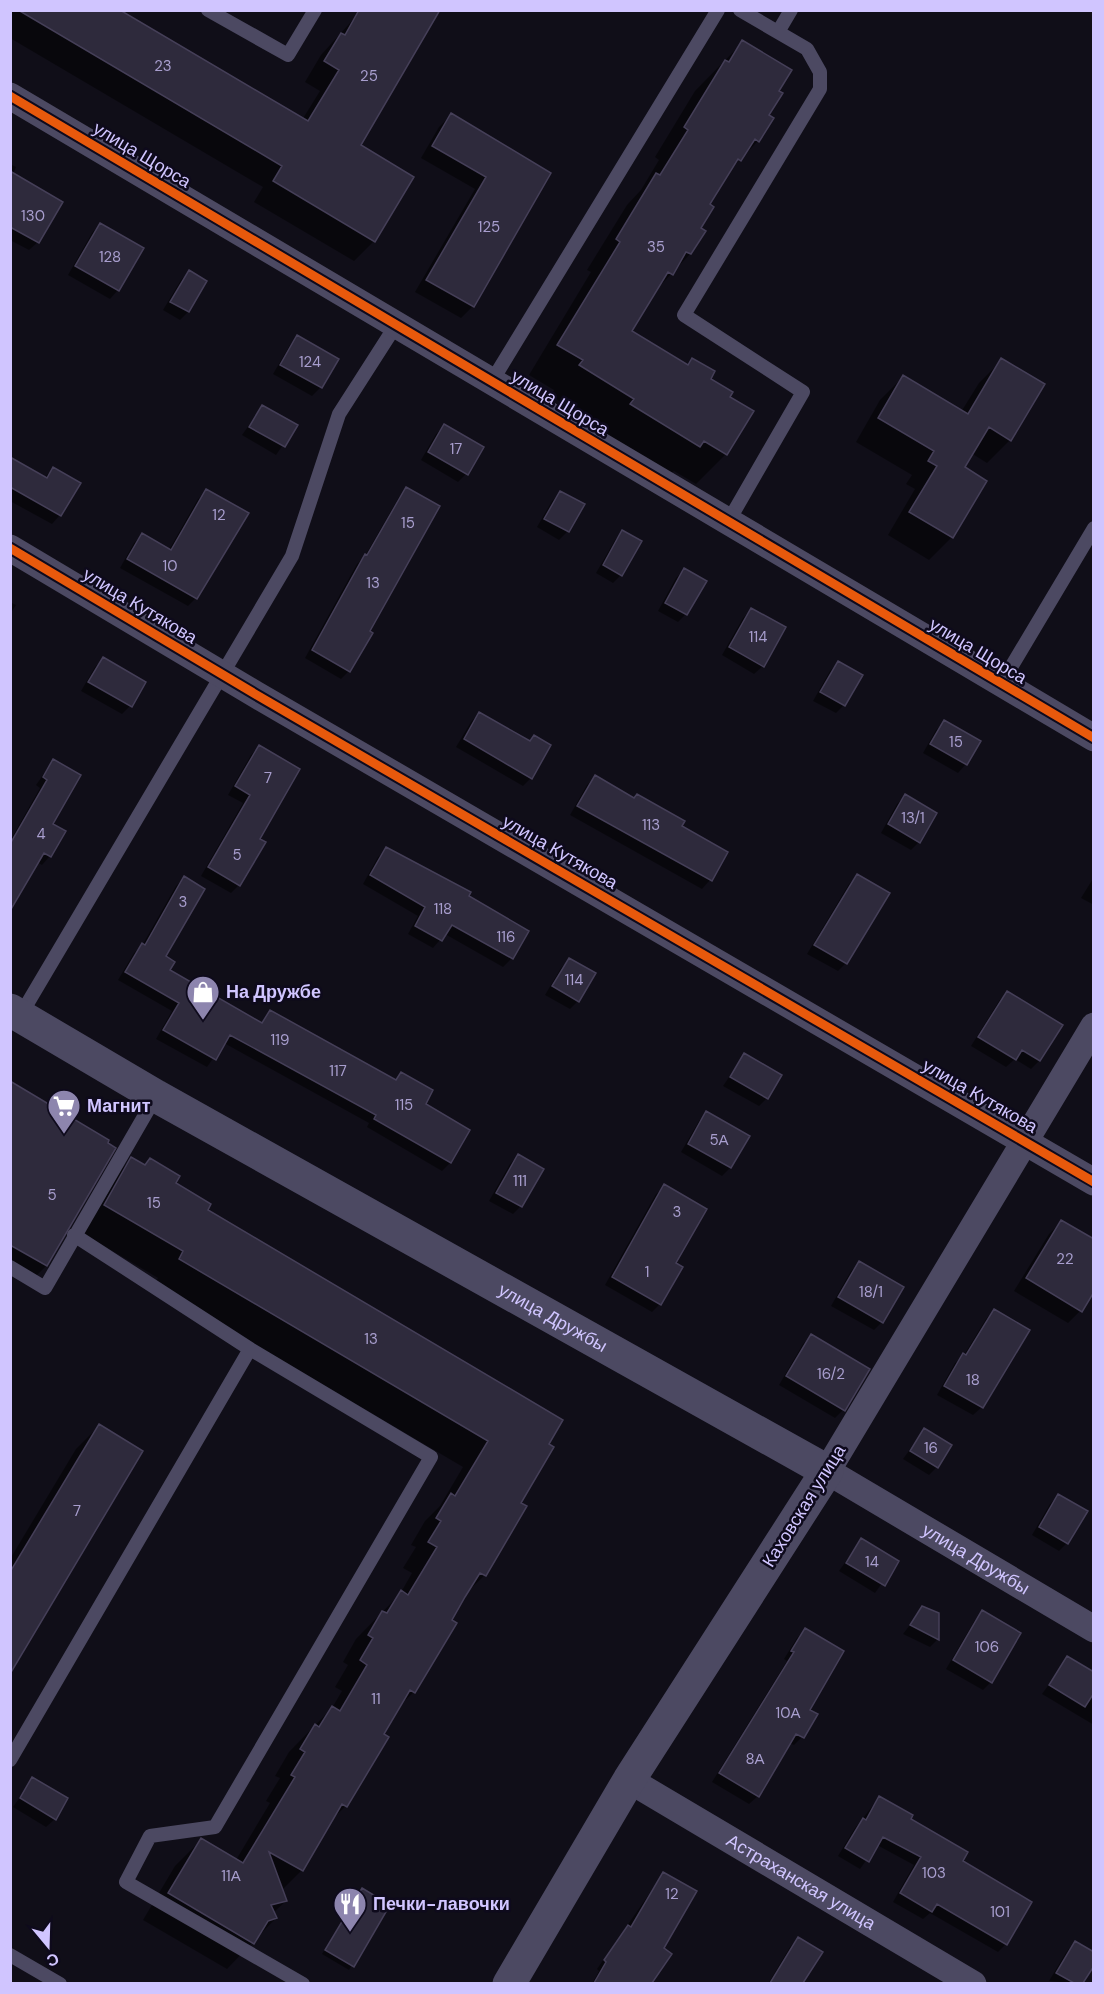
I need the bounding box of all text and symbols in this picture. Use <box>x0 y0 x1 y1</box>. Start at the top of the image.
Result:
house number: 23 <box>154 56 172 76</box>
house number: 25 <box>360 66 378 86</box>
street label: улица Щорса <box>89 116 196 194</box>
house number: 130 <box>21 206 45 226</box>
house number: 125 <box>478 217 500 237</box>
house number: 35 <box>647 237 665 257</box>
house number: 128 <box>99 247 121 267</box>
house number: 124 <box>299 352 321 372</box>
street label: улица Щорса <box>507 364 614 442</box>
house number: 17 <box>450 439 462 459</box>
house number: 12 <box>212 505 226 525</box>
house number: 15 <box>401 513 415 533</box>
house number: 10 <box>163 556 177 576</box>
street label: улица Кутякова <box>78 562 202 650</box>
house number: 13 <box>366 573 380 593</box>
street label: улица Щорса <box>925 612 1032 690</box>
house number: 114 <box>749 627 767 647</box>
house number: 15 <box>949 732 963 752</box>
house number: 7 <box>264 768 272 788</box>
house number: 13/1 <box>901 808 925 828</box>
street label: улица Кутякова <box>498 809 623 895</box>
house number: 113 <box>642 815 660 835</box>
house number: 4 <box>36 824 46 844</box>
house number: 5 <box>232 845 242 865</box>
house number: 3 <box>179 892 187 912</box>
house number: 118 <box>434 899 452 919</box>
house number: 116 <box>497 927 515 947</box>
house number: 114 <box>565 970 583 990</box>
shop icon: На Дружбе <box>185 974 221 1021</box>
place label: На Дружбе <box>226 980 321 1004</box>
house number: 119 <box>271 1030 289 1050</box>
street label: улица Кутякова <box>918 1053 1043 1139</box>
house number: 117 <box>329 1061 347 1081</box>
supermarket icon: Магнит <box>46 1088 82 1135</box>
place label: Магнит <box>87 1094 151 1118</box>
house number: 115 <box>395 1095 413 1115</box>
house number: 5А <box>709 1130 729 1150</box>
house number: 111 <box>513 1171 527 1191</box>
house number: 5 <box>47 1185 57 1205</box>
house number: 15 <box>147 1193 161 1213</box>
house number: 3 <box>673 1202 681 1222</box>
house number: 22 <box>1056 1249 1074 1269</box>
house number: 1 <box>645 1262 649 1282</box>
street label: улица Дружбы <box>494 1278 611 1358</box>
house number: 18/1 <box>859 1282 883 1302</box>
house number: 13 <box>364 1329 378 1349</box>
house number: 16/2 <box>817 1364 845 1384</box>
house number: 18 <box>966 1370 980 1390</box>
house number: 16 <box>924 1438 938 1458</box>
street label: Каховская улица <box>757 1439 852 1572</box>
house number: 7 <box>73 1501 81 1521</box>
street label: улица Дружбы <box>918 1518 1034 1600</box>
house number: 14 <box>865 1552 879 1572</box>
house number: 106 <box>975 1637 999 1657</box>
house number: 11 <box>371 1689 381 1709</box>
house number: 10А <box>776 1703 800 1723</box>
house number: 8А <box>745 1749 765 1769</box>
street label: Астраханская улица <box>722 1828 881 1936</box>
house number: 103 <box>922 1863 946 1883</box>
house number: 11А <box>221 1866 241 1886</box>
house number: 12 <box>665 1884 679 1904</box>
restaurant icon: Печки-лавочки <box>332 1886 368 1933</box>
place label: Печки-лавочки <box>373 1892 510 1916</box>
house number: 101 <box>990 1902 1010 1922</box>
north arrow <box>18 1916 78 1976</box>
text: С <box>43 1948 62 1972</box>

